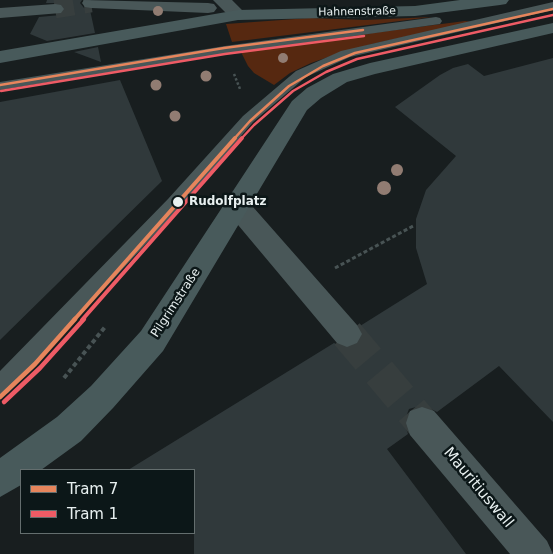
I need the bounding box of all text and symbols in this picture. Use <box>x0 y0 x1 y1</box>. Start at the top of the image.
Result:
street label: Hahnenstraße <box>318 5 396 19</box>
marker: Rudolfplatz <box>171 195 185 209</box>
place label: Rudolfplatz <box>189 195 266 209</box>
street label: Pilgrimstraße <box>148 266 204 340</box>
street label: Mauritiuswall <box>439 444 517 532</box>
legend <box>20 469 195 534</box>
text: Tram 7 <box>67 480 118 498</box>
text: Tram 1 <box>67 505 118 523</box>

